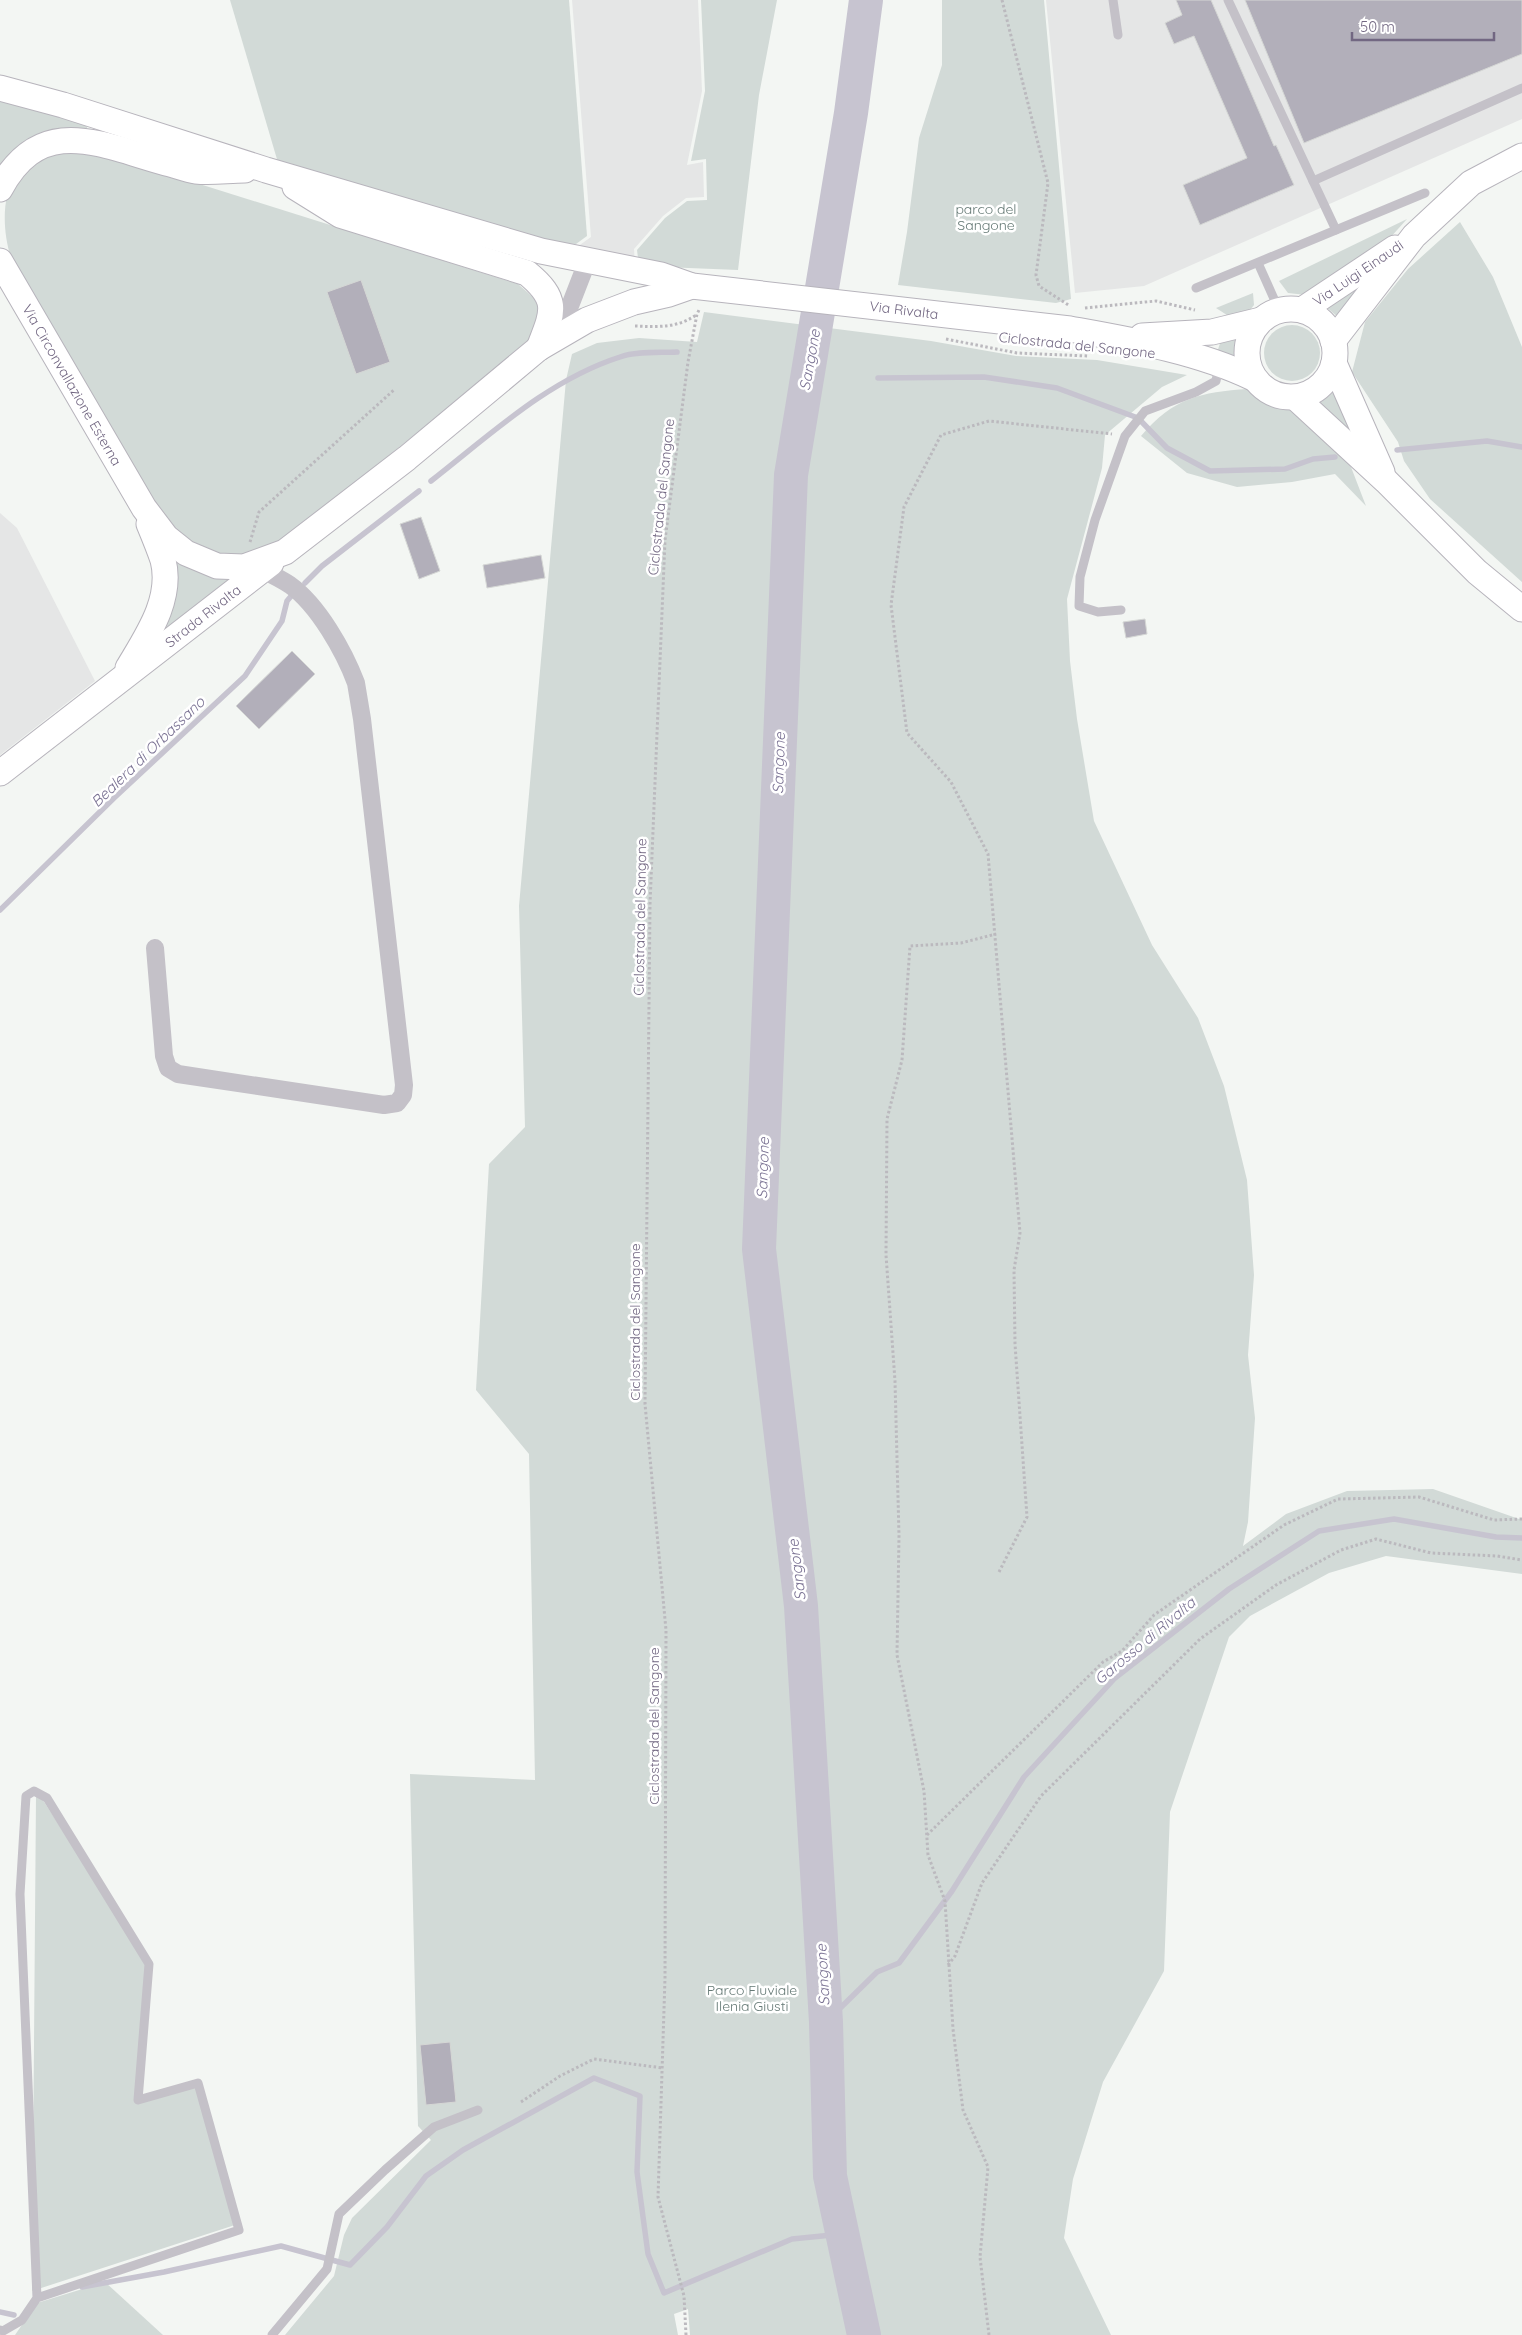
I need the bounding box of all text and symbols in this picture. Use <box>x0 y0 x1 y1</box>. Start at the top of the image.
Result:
scale bar <box>1352 10 1494 42</box>
text: 50 m <box>1360 17 1395 36</box>
park label: parco del Sangone <box>955 200 1017 234</box>
street label: Via Luigi Einaudi <box>1309 236 1407 310</box>
street label: Via Rivalta <box>869 297 939 323</box>
street label: Via Circonvallazione Esterna <box>18 301 126 469</box>
water label: Sangone <box>795 327 824 392</box>
street label: Ciclostrada del Sangone <box>998 328 1156 362</box>
street label: Ciclostrada del Sangone <box>644 418 678 576</box>
street label: Strada Rivalta <box>161 581 245 651</box>
water label: Bealera di Orbassano <box>87 692 209 811</box>
water label: Sangone <box>768 731 789 794</box>
street label: Ciclostrada del Sangone <box>630 838 650 996</box>
water label: Sangone <box>752 1136 773 1199</box>
street label: Ciclostrada del Sangone <box>626 1243 644 1401</box>
water label: Sangone <box>783 1538 810 1602</box>
water label: Garosso di Rivalta <box>1090 1592 1200 1688</box>
street label: Ciclostrada del Sangone <box>645 1647 663 1805</box>
water label: Sangone <box>811 1943 834 2006</box>
park label: Parco Fluviale Ilenia Giusti <box>707 1981 797 2015</box>

